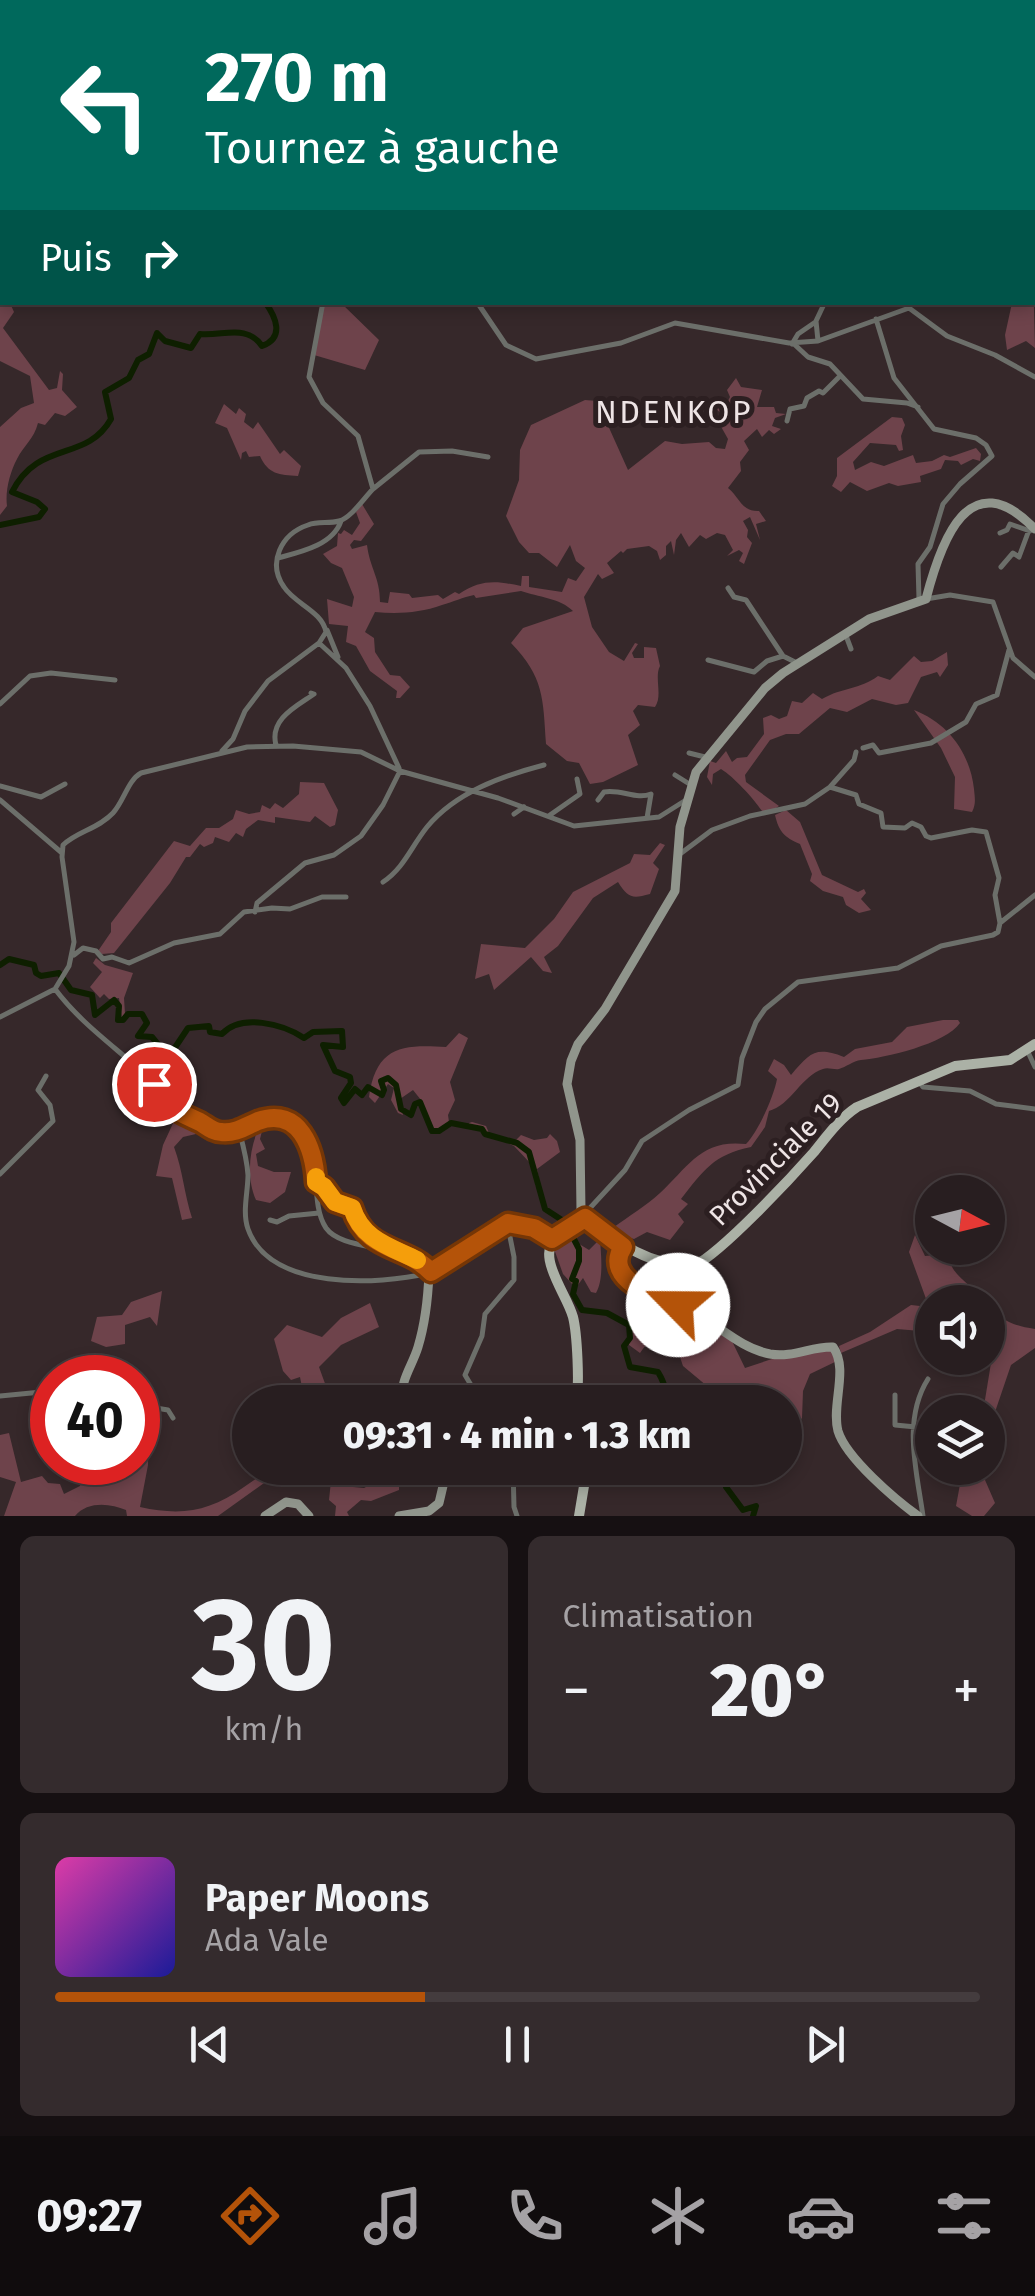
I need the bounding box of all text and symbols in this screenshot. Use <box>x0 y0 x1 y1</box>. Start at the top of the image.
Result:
text: 270 m <box>205 36 389 120</box>
icon: left <box>40 40 170 170</box>
text: Tournez à gauche <box>205 121 560 175</box>
icon: right <box>132 230 187 285</box>
text: Puis <box>40 235 112 281</box>
district label: NDENKOP <box>595 393 753 431</box>
pin <box>112 1042 197 1127</box>
icon: arrive <box>127 1057 182 1112</box>
street label: Provinciale 19 <box>702 1086 848 1232</box>
north arrow <box>915 1175 1005 1265</box>
map controls <box>915 1175 1005 1485</box>
position arrow <box>626 1253 730 1357</box>
button: sound <box>915 1285 1005 1375</box>
speed limit sign: 40 <box>30 1355 160 1485</box>
button: layers <box>915 1395 1005 1485</box>
text: 09:31 · 4 min · 1.3 km <box>343 1412 691 1458</box>
text: 30 <box>192 1567 336 1723</box>
text: Climatisation <box>563 1597 754 1635</box>
text: 20° <box>710 1646 833 1736</box>
text: − <box>563 1658 590 1724</box>
text: + <box>953 1658 980 1724</box>
text: km/h <box>224 1710 303 1748</box>
text: Paper Moons <box>205 1875 429 1921</box>
text: Ada Vale <box>205 1921 329 1959</box>
icon: previous <box>182 2017 237 2072</box>
icon: pause <box>490 2017 545 2072</box>
icon: next <box>798 2017 853 2072</box>
icon: directions <box>215 2181 285 2251</box>
icon: music <box>358 2181 428 2251</box>
icon: phone <box>500 2181 570 2251</box>
icon: climate <box>643 2181 713 2251</box>
icon: car <box>786 2181 856 2251</box>
icon: filters <box>929 2181 999 2251</box>
text: 09:27 <box>36 2189 142 2243</box>

